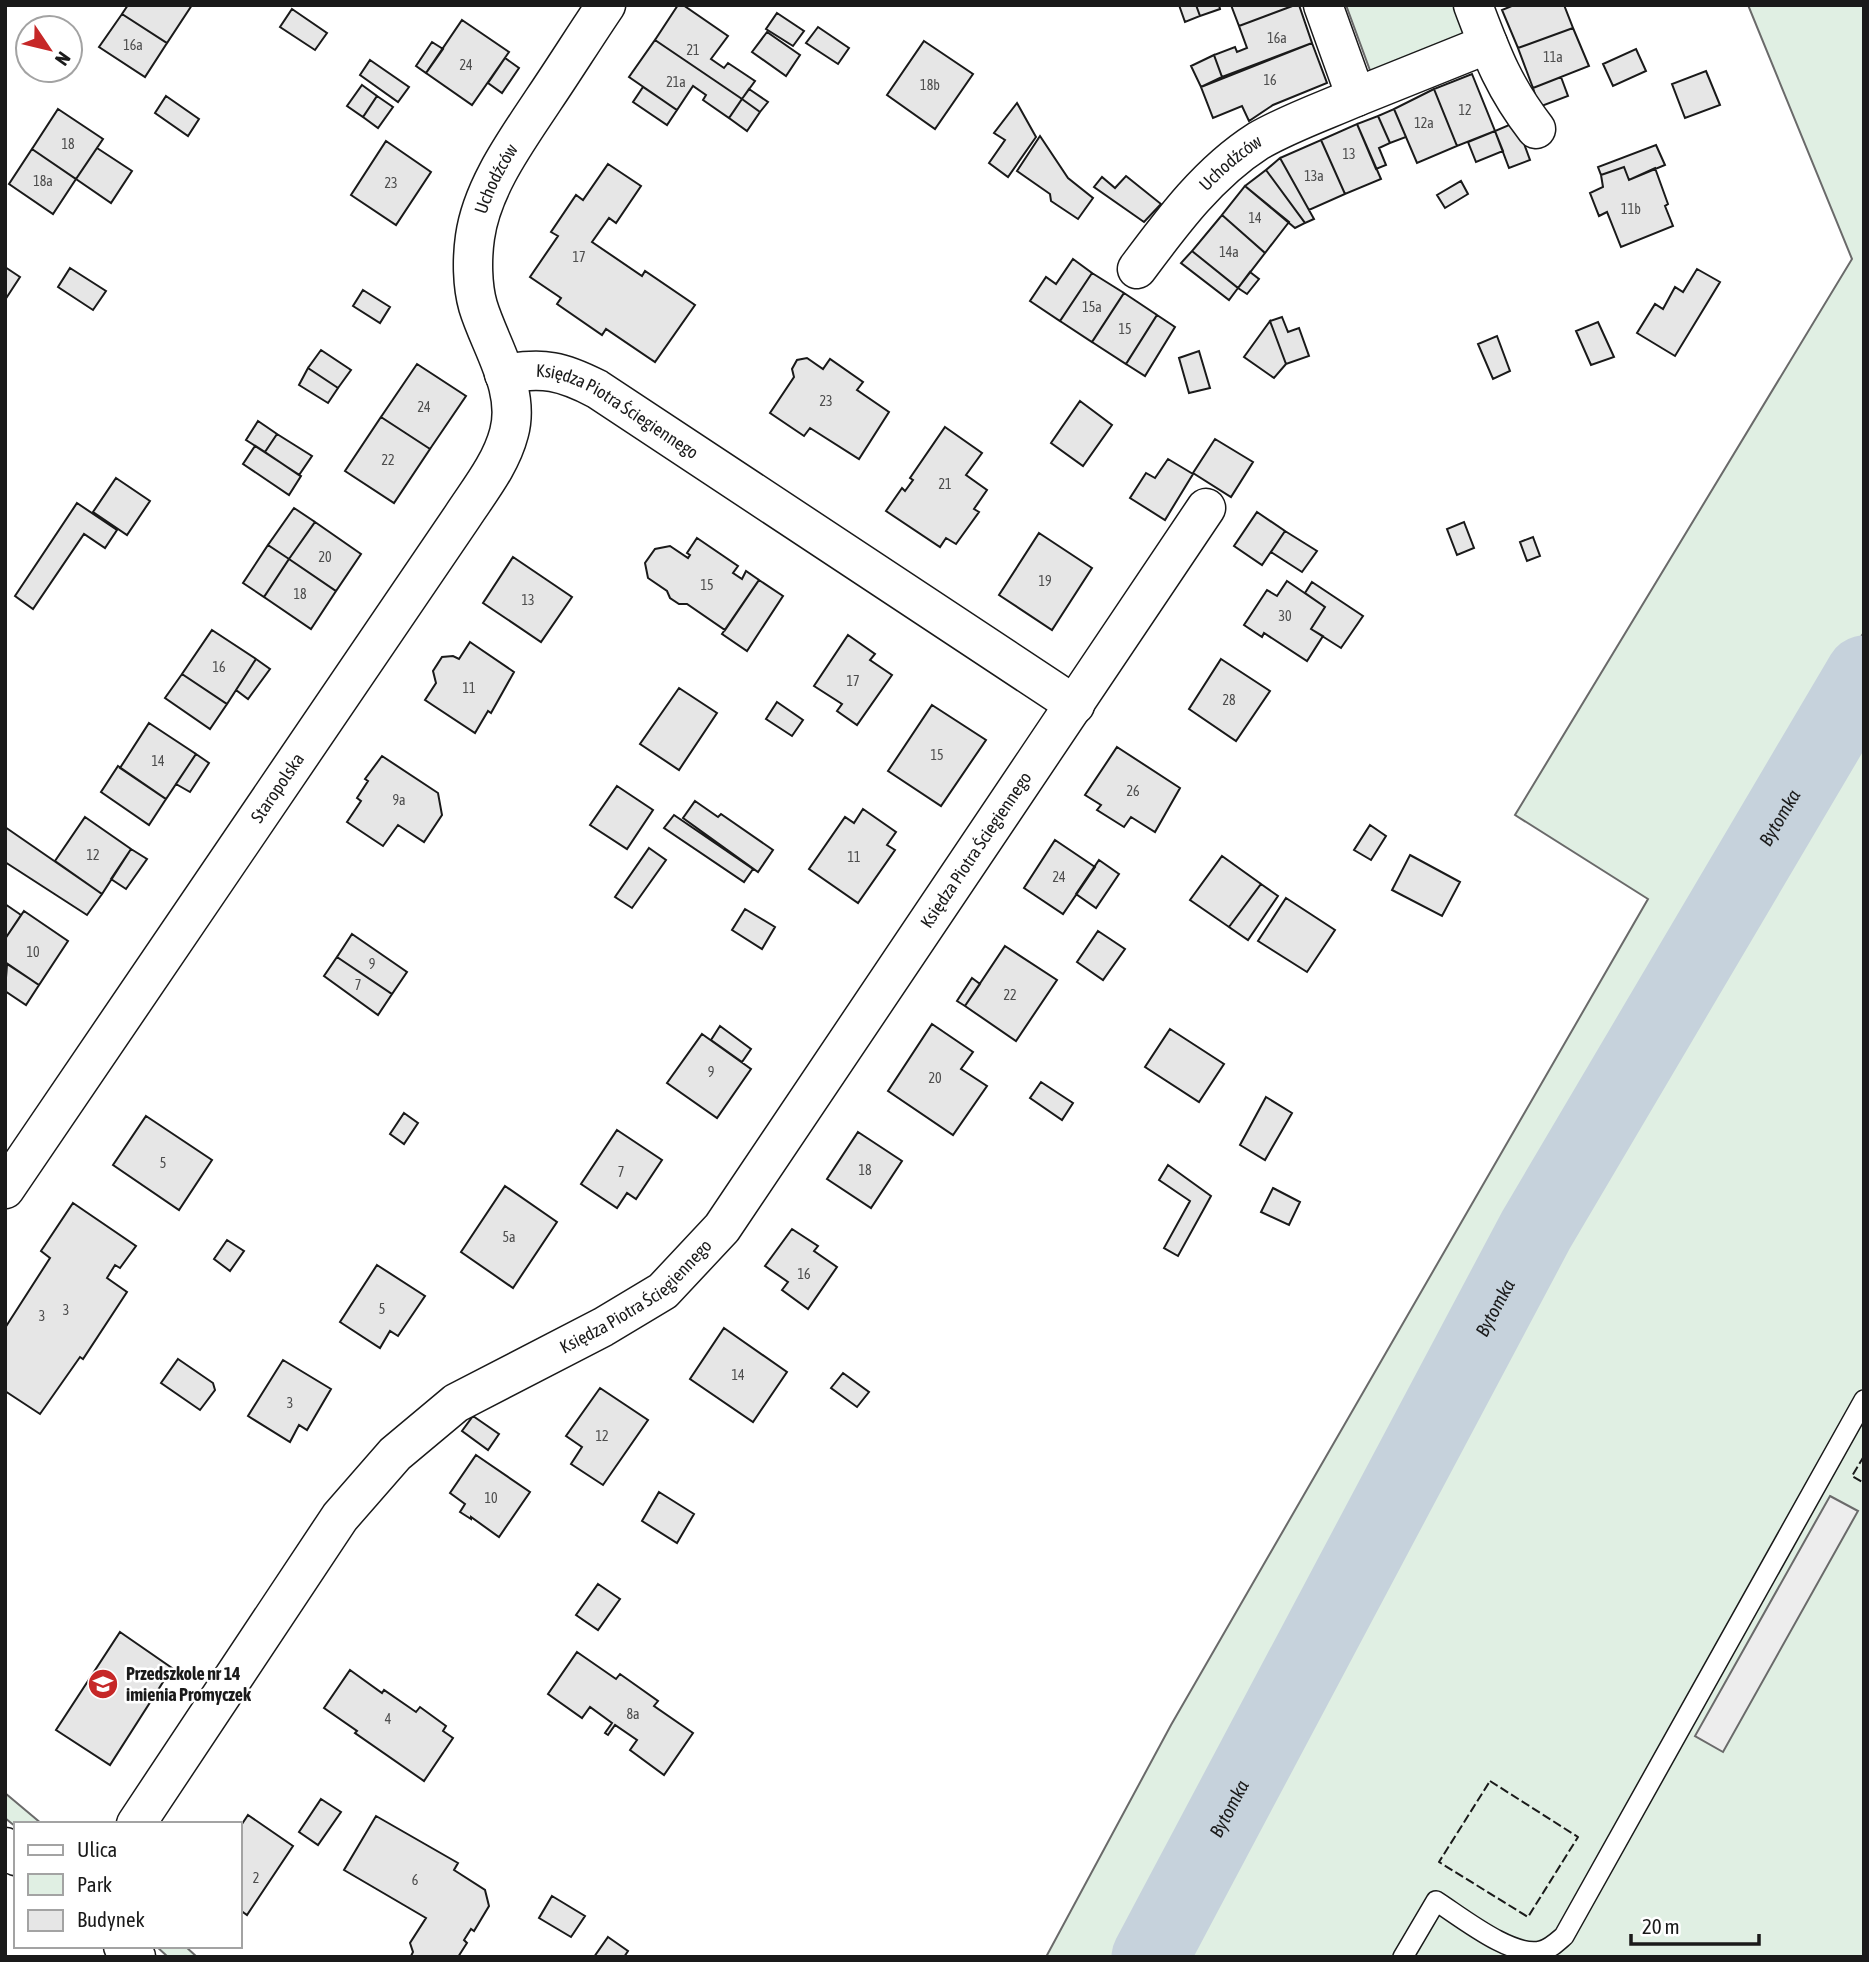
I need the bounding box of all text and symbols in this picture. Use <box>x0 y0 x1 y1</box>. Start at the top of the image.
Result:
north arrow <box>14 14 84 84</box>
house number: 16a <box>1267 30 1287 46</box>
house number: 16a <box>123 37 143 53</box>
house number: 21 <box>686 42 700 58</box>
text: N <box>51 48 75 70</box>
house number: 11a <box>1543 49 1563 65</box>
house number: 24 <box>459 57 473 73</box>
house number: 16 <box>1263 72 1277 88</box>
house number: 21a <box>666 74 686 90</box>
house number: 18b <box>920 77 940 93</box>
house number: 12 <box>1458 102 1472 118</box>
house number: 12a <box>1414 115 1434 131</box>
street label: Uchodźców <box>1195 130 1266 195</box>
house number: 18 <box>61 136 75 152</box>
street label: Uchodźców <box>470 140 522 216</box>
house number: 13 <box>1342 146 1356 162</box>
house number: 13a <box>1304 168 1324 184</box>
house number: 18a <box>33 173 53 189</box>
house number: 23 <box>384 175 398 191</box>
house number: 11b <box>1621 201 1641 217</box>
house number: 14 <box>1248 210 1262 226</box>
house number: 14a <box>1219 244 1239 260</box>
house number: 17 <box>572 249 586 265</box>
house number: 15a <box>1082 299 1102 315</box>
house number: 15 <box>1118 321 1132 337</box>
street label: Księdza Piotra Ściegiennego <box>536 360 703 463</box>
house number: 23 <box>819 393 833 409</box>
house number: 24 <box>417 399 431 415</box>
house number: 22 <box>381 452 395 468</box>
house number: 21 <box>938 476 952 492</box>
house number: 20 <box>318 549 332 565</box>
house number: 19 <box>1038 573 1052 589</box>
house number: 15 <box>700 577 714 593</box>
house number: 18 <box>293 586 307 602</box>
house number: 13 <box>521 592 535 608</box>
house number: 30 <box>1278 608 1292 624</box>
house number: 16 <box>212 659 226 675</box>
house number: 17 <box>846 673 860 689</box>
house number: 11 <box>462 680 476 696</box>
house number: 28 <box>1222 692 1236 708</box>
house number: 15 <box>930 747 944 763</box>
street label: Staropolska <box>246 749 308 826</box>
house number: 14 <box>151 753 165 769</box>
street label: Księdza Piotra Ściegiennego <box>916 768 1036 932</box>
house number: 26 <box>1126 783 1140 799</box>
water label: Bytomka <box>1754 785 1805 850</box>
house number: 9a <box>392 792 406 808</box>
house number: 12 <box>86 847 100 863</box>
house number: 11 <box>847 849 861 865</box>
house number: 24 <box>1052 869 1066 885</box>
house number: 10 <box>26 944 40 960</box>
house number: 9 <box>369 956 375 972</box>
house number: 7 <box>355 977 361 993</box>
house number: 22 <box>1003 987 1017 1003</box>
house number: 9 <box>708 1064 714 1080</box>
house number: 20 <box>928 1070 942 1086</box>
house number: 5 <box>160 1155 166 1171</box>
house number: 18 <box>858 1162 872 1178</box>
house number: 7 <box>618 1164 624 1180</box>
house number: 5a <box>502 1229 516 1245</box>
street label: Księdza Piotra Ściegiennego <box>556 1235 716 1357</box>
house number: 16 <box>797 1266 811 1282</box>
water label: Bytomka <box>1471 1275 1519 1340</box>
house number: 5 <box>379 1301 385 1317</box>
house number: 3 <box>63 1302 69 1318</box>
house number: 3 <box>39 1308 45 1324</box>
house number: 14 <box>731 1367 745 1383</box>
house number: 3 <box>287 1395 293 1411</box>
house number: 12 <box>595 1428 609 1444</box>
house number: 10 <box>484 1490 498 1506</box>
place label: Przedszkole nr 14 imienia Promyczek <box>126 1663 252 1705</box>
school or university icon: Przedszkole nr 14 imienia Promyczek <box>86 1667 120 1701</box>
house number: 8a <box>626 1706 640 1722</box>
house number: 4 <box>385 1711 392 1727</box>
water label: Bytomka <box>1205 1776 1253 1841</box>
legend <box>14 1822 242 1948</box>
text: Ulica <box>77 1837 117 1861</box>
house number: 2 <box>253 1870 259 1886</box>
text: Park <box>77 1872 112 1896</box>
house number: 6 <box>412 1872 419 1888</box>
scale bar <box>1631 1902 1759 1946</box>
text: Budynek <box>77 1907 145 1931</box>
text: 20 m <box>1642 1914 1680 1938</box>

